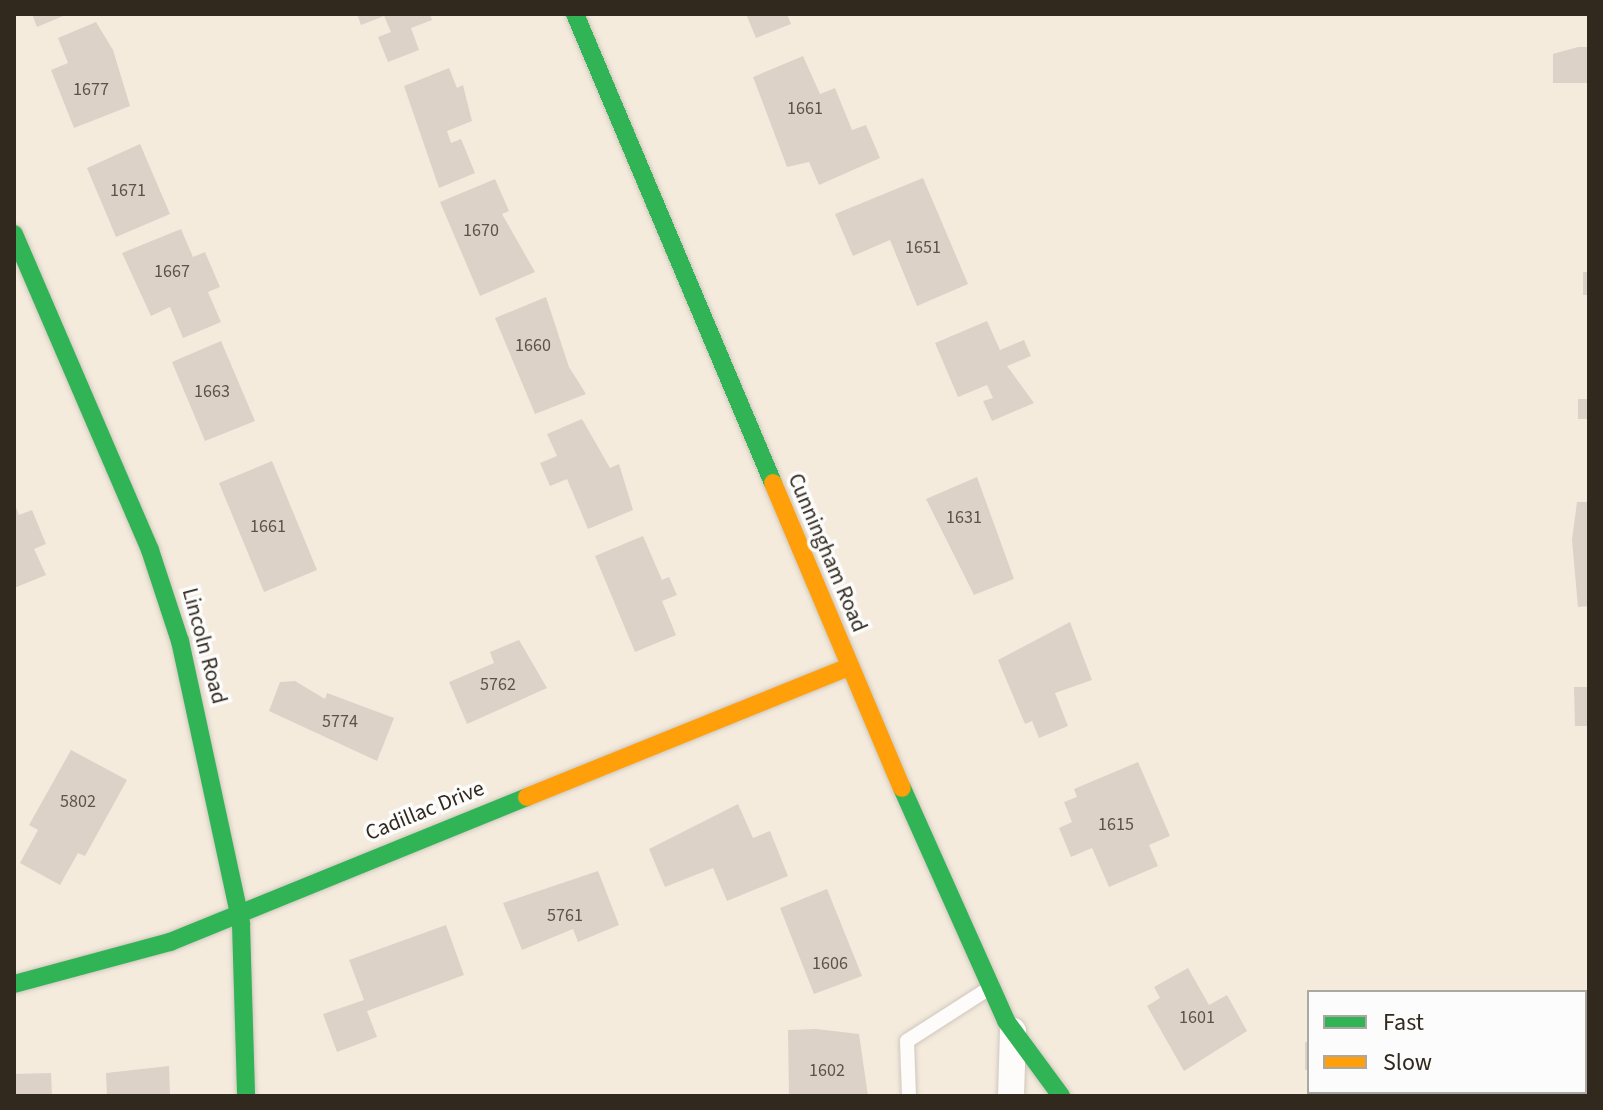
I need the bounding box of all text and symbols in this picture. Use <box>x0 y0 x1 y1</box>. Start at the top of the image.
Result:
house number: 1677 <box>73 79 109 101</box>
house number: 1661 <box>787 98 823 120</box>
house number: 1671 <box>110 180 146 202</box>
house number: 1670 <box>463 220 499 242</box>
house number: 1651 <box>905 237 941 259</box>
house number: 1667 <box>154 261 190 283</box>
house number: 1660 <box>515 335 551 357</box>
house number: 1663 <box>194 381 230 403</box>
street label: Cunningham Road <box>782 470 872 636</box>
house number: 1631 <box>946 507 982 529</box>
house number: 1661 <box>250 516 286 538</box>
street label: Lincoln Road <box>176 585 232 707</box>
house number: 5762 <box>480 674 516 696</box>
house number: 5774 <box>322 711 358 733</box>
street label: Cadillac Drive <box>362 775 488 847</box>
house number: 5802 <box>60 791 96 813</box>
house number: 1615 <box>1098 814 1134 836</box>
house number: 5761 <box>547 905 583 927</box>
house number: 1606 <box>812 953 848 975</box>
legend <box>1307 990 1587 1094</box>
text: Fast <box>1383 1005 1424 1040</box>
house number: 1601 <box>1179 1007 1215 1029</box>
text: Slow <box>1383 1045 1432 1080</box>
house number: 1602 <box>809 1060 845 1082</box>

